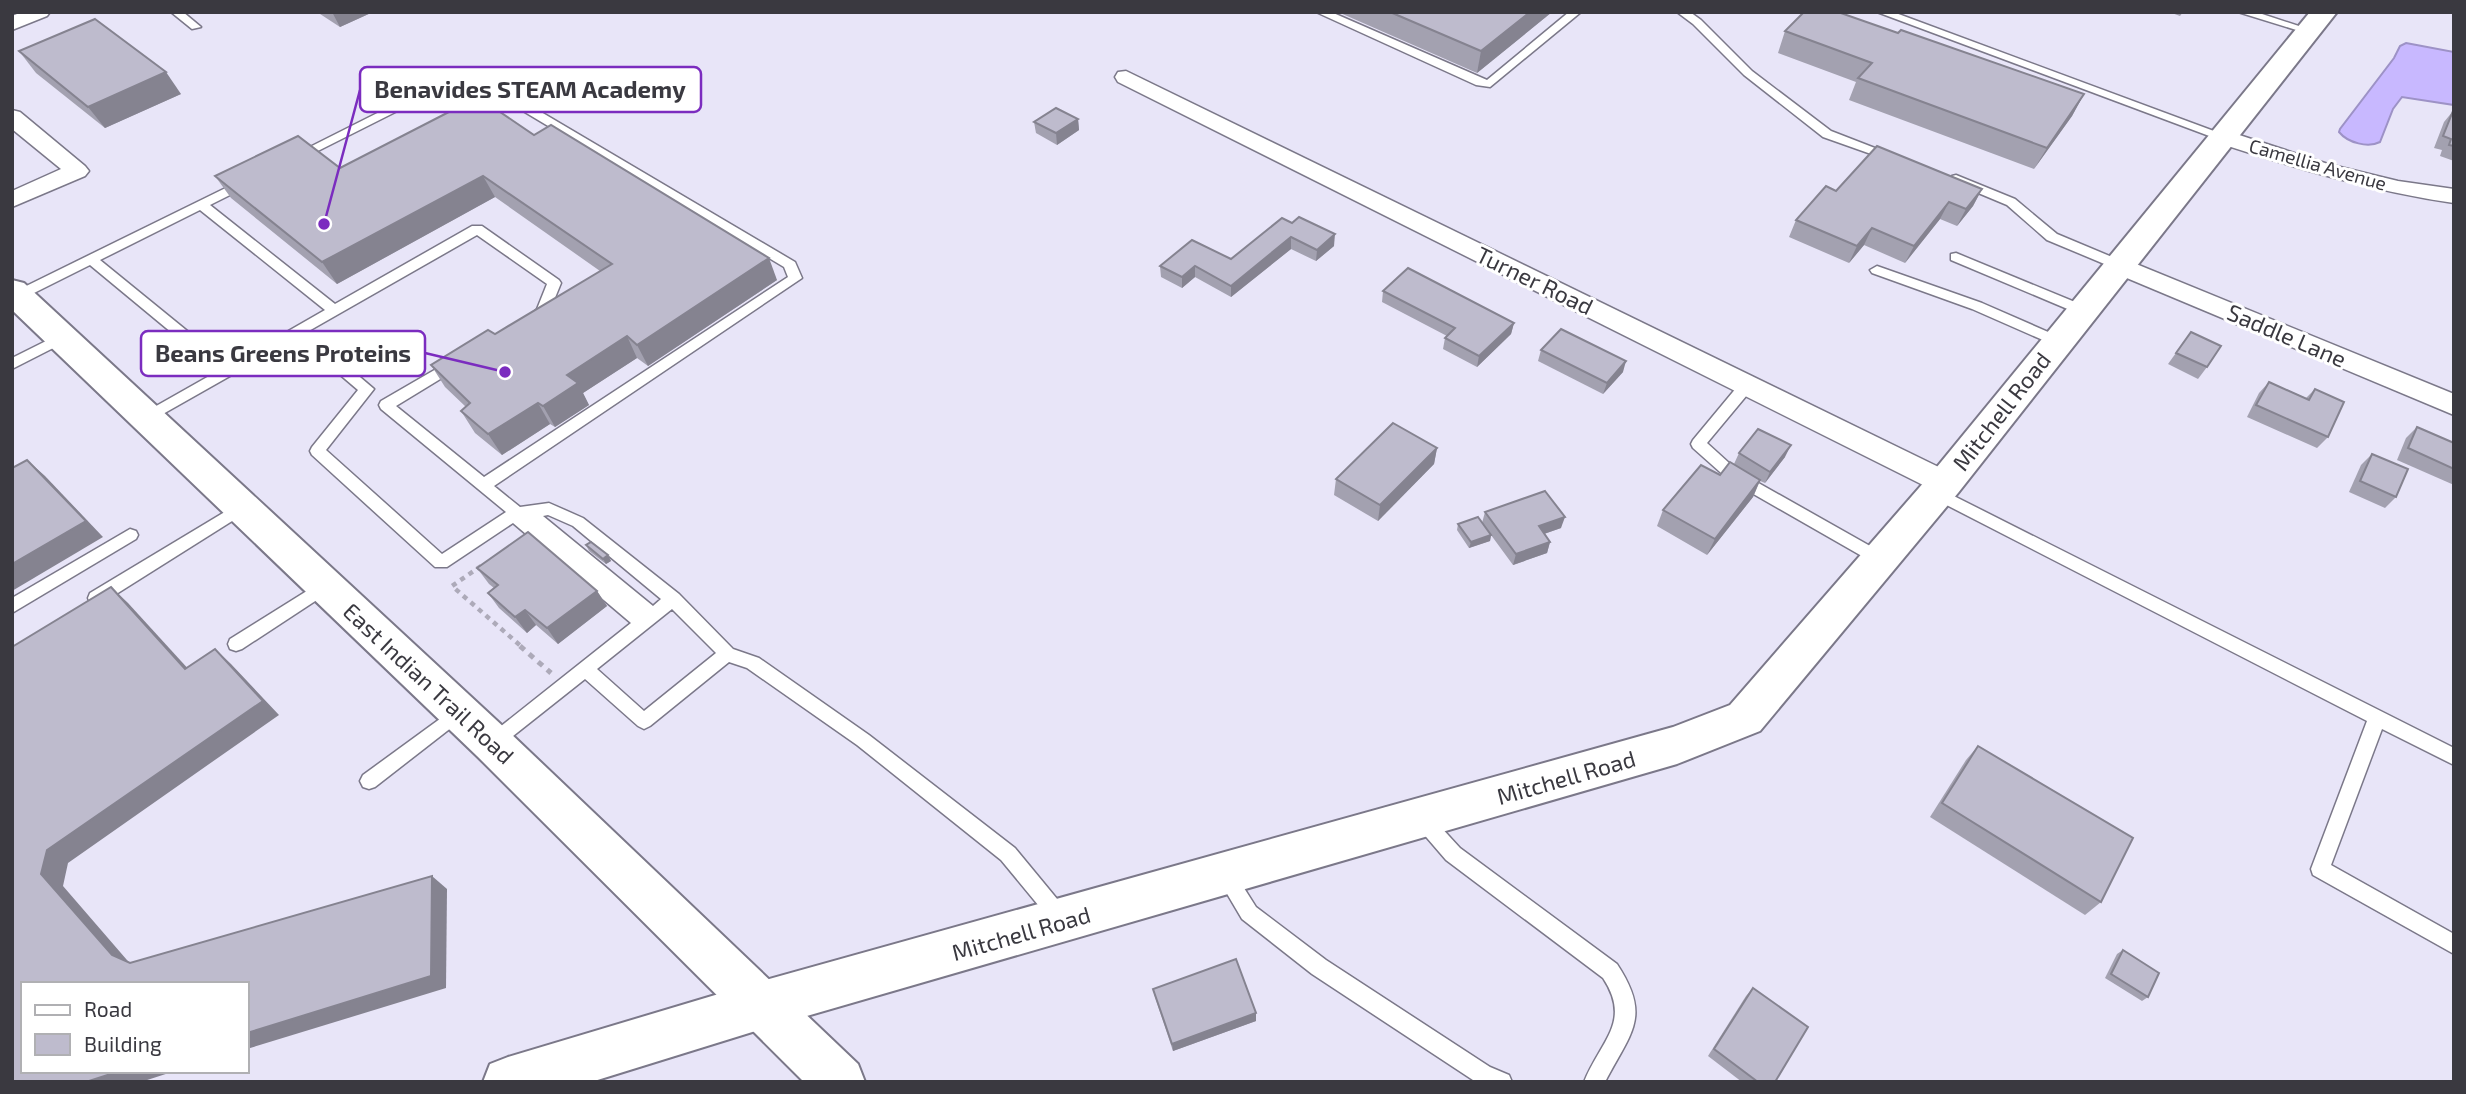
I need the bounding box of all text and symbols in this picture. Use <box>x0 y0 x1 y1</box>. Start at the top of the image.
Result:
callout: Benavides STEAM Academy <box>360 67 701 112</box>
text: Benavides STEAM Academy <box>374 74 686 103</box>
street label: Camellia Avenue <box>2247 133 2389 195</box>
street label: Turner Road <box>1472 240 1598 320</box>
street label: Saddle Lane <box>2223 297 2351 373</box>
callout: Beans Greens Proteins <box>141 331 425 376</box>
text: Beans Greens Proteins <box>155 338 411 367</box>
street label: Mitchell Road <box>1946 346 2056 476</box>
street label: East Indian Trail Road <box>338 597 520 769</box>
street label: Mitchell Road <box>1494 744 1638 810</box>
street label: Mitchell Road <box>949 900 1093 966</box>
legend <box>21 982 248 1073</box>
text: Road <box>84 996 132 1021</box>
text: Building <box>84 1031 162 1056</box>

